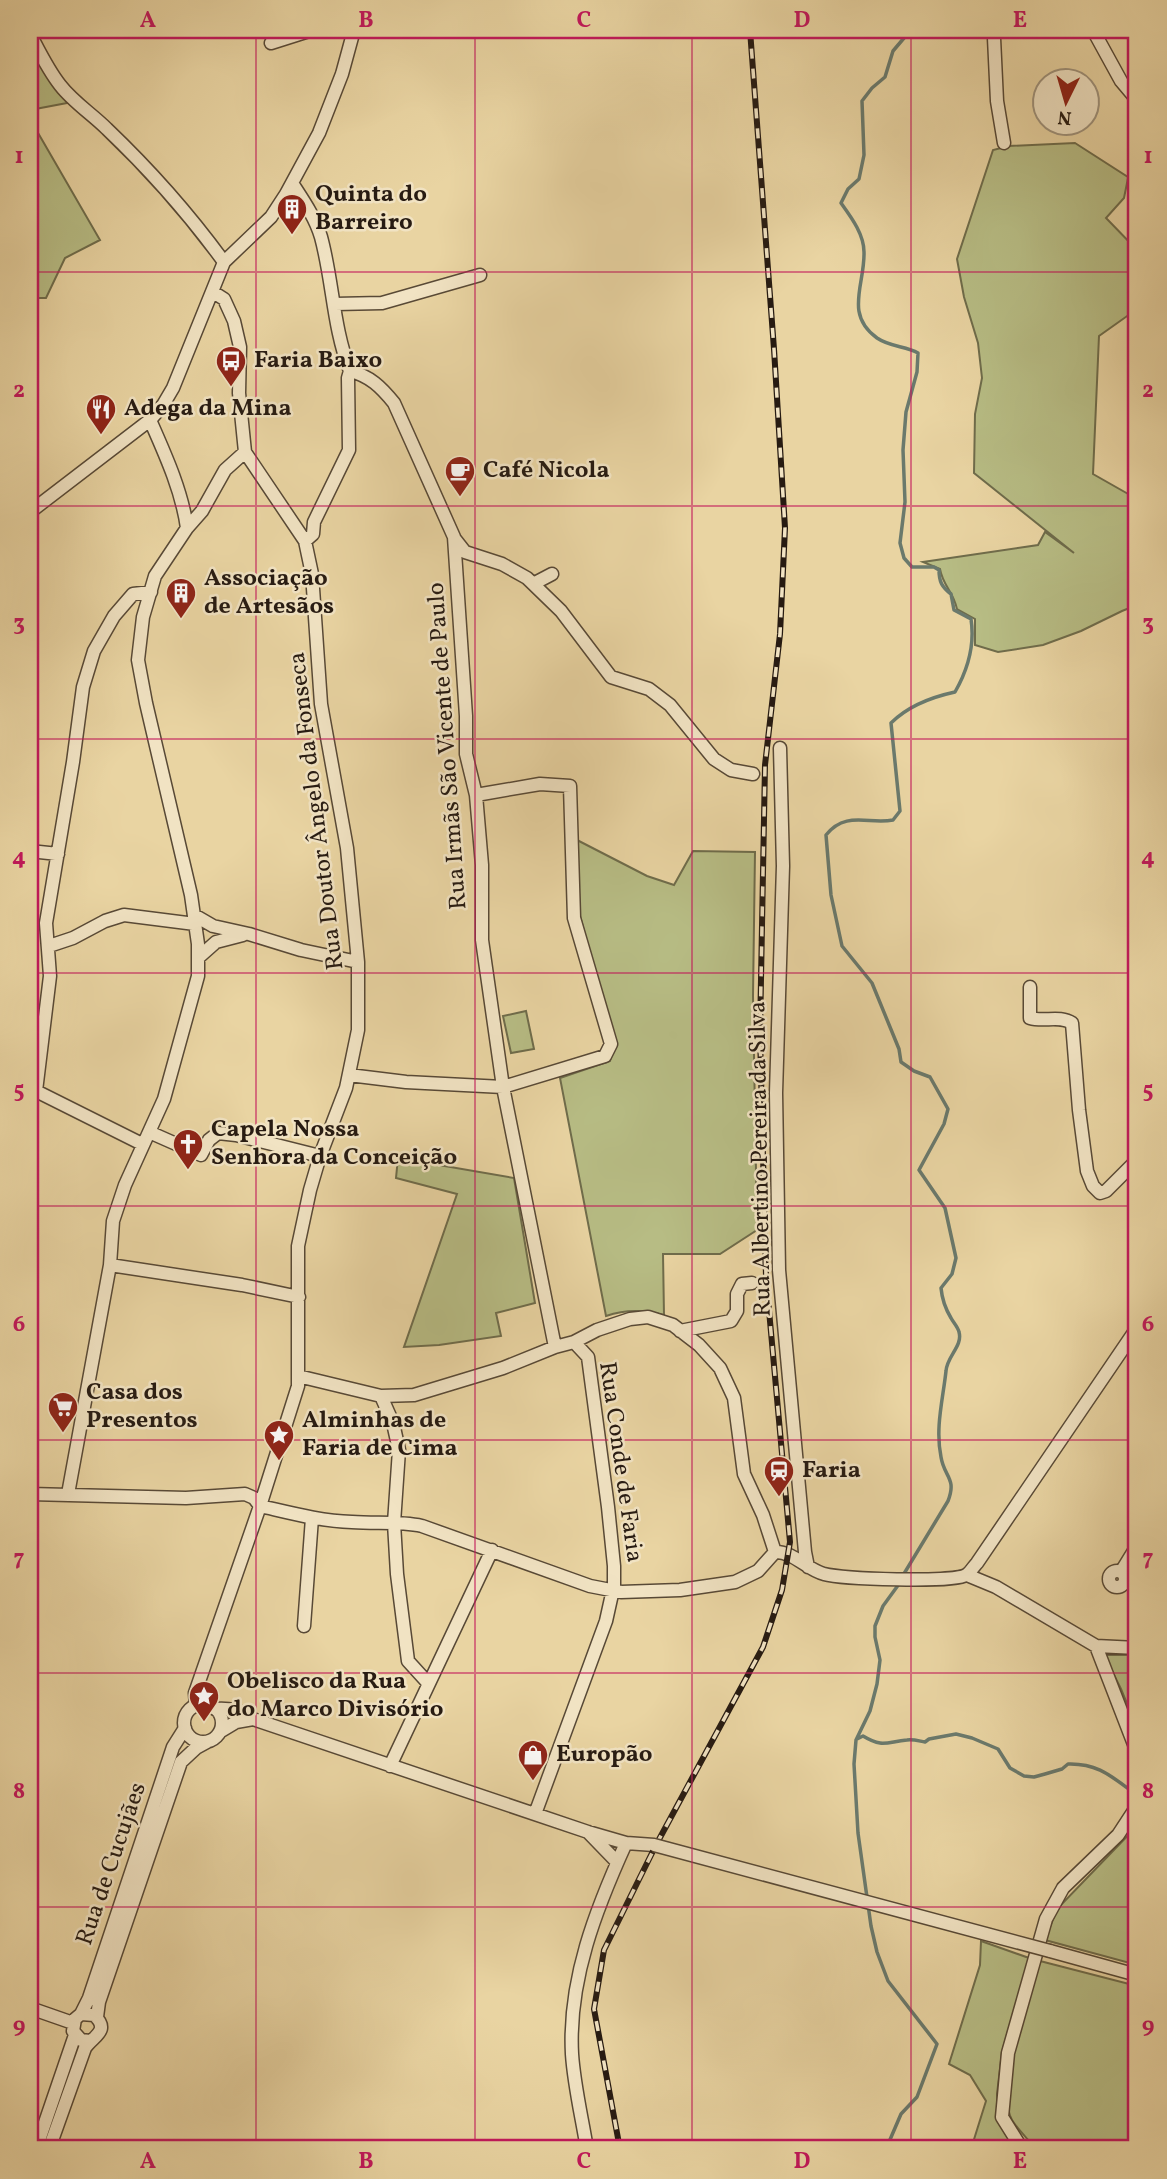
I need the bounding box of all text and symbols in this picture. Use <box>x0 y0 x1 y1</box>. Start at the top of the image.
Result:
text: A <box>140 5 156 37</box>
text: B <box>358 5 374 37</box>
text: C <box>577 5 591 37</box>
text: D <box>794 5 811 37</box>
text: E <box>1013 5 1027 37</box>
north arrow <box>1030 66 1100 136</box>
text: N <box>1056 103 1073 130</box>
text: 1 <box>14 141 24 173</box>
text: 1 <box>1143 141 1153 173</box>
place label: Quinta do Barreiro <box>315 178 427 240</box>
building icon: Quinta do Barreiro <box>275 192 309 236</box>
bus stop icon: Faria Baixo <box>214 344 248 388</box>
place label: Faria Baixo <box>254 344 382 378</box>
text: 2 <box>13 375 25 407</box>
text: 2 <box>1142 375 1154 407</box>
restaurant icon: Adega da Mina <box>84 392 118 436</box>
place label: Adega da Mina <box>124 392 292 426</box>
cafe icon: Café Nicola <box>443 454 477 498</box>
place label: Café Nicola <box>483 454 610 488</box>
place label: Associação de Artesãos <box>204 562 334 624</box>
building icon: Associação de Artesãos <box>164 576 198 620</box>
street label: Rua Irmãs São Vicente de Paulo <box>420 581 476 911</box>
text: 3 <box>13 608 25 640</box>
text: 3 <box>1142 608 1154 640</box>
street label: Rua Doutor Ângelo da Fonseca <box>281 650 353 972</box>
text: 4 <box>12 842 26 874</box>
text: 4 <box>1141 842 1155 874</box>
street label: Rua Albertino Pereira da Silva <box>741 1001 781 1317</box>
text: 5 <box>13 1075 25 1107</box>
text: 5 <box>1142 1075 1154 1107</box>
place label: Capela Nossa Senhora da Conceição <box>211 1113 457 1175</box>
church icon: Capela Nossa Senhora da Conceição <box>171 1127 205 1171</box>
text: 6 <box>13 1309 25 1341</box>
text: 6 <box>1142 1309 1154 1341</box>
street label: Rua Conde de Faria <box>589 1359 651 1565</box>
place label: Casa dos Presentos <box>86 1376 198 1438</box>
supermarket icon: Casa dos Presentos <box>46 1390 80 1434</box>
place label: Alminhas de Faria de Cima <box>302 1404 458 1466</box>
place icon: Alminhas de Faria de Cima <box>262 1418 296 1462</box>
station icon: Faria <box>762 1454 796 1498</box>
place label: Faria <box>802 1454 861 1488</box>
text: 7 <box>14 1543 25 1575</box>
text: 7 <box>1143 1543 1154 1575</box>
place label: Obelisco da Rua do Marco Divisório <box>227 1665 443 1727</box>
place icon: Obelisco da Rua do Marco Divisório <box>187 1679 221 1723</box>
shop icon: Europão <box>516 1738 550 1782</box>
place label: Europão <box>556 1738 653 1772</box>
text: 8 <box>13 1776 25 1808</box>
text: 8 <box>1142 1776 1154 1808</box>
street label: Rua de Cucujães <box>68 1778 156 1950</box>
text: 9 <box>13 2010 25 2042</box>
text: 9 <box>1142 2010 1154 2042</box>
text: A <box>140 2146 156 2178</box>
text: B <box>358 2146 374 2178</box>
text: C <box>577 2146 591 2178</box>
text: D <box>794 2146 811 2178</box>
text: E <box>1013 2146 1027 2178</box>

